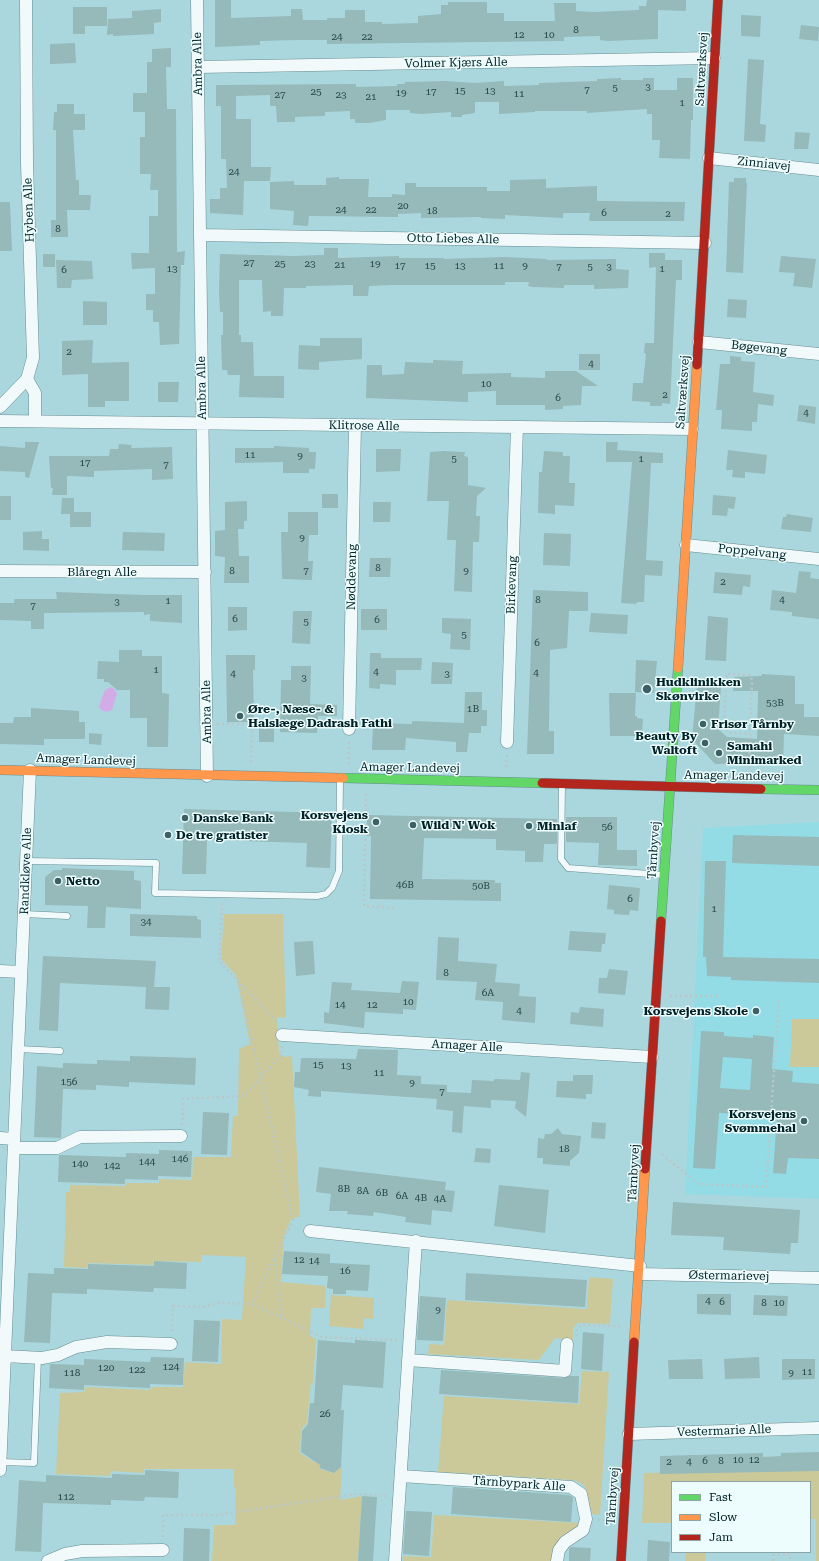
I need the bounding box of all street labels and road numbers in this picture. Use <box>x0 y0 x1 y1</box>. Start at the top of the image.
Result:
street label: Ambra Alle <box>190 32 206 96</box>
street label: Saltværksvej <box>693 32 711 106</box>
street label: Volmer Kjærs Alle <box>404 55 508 71</box>
street label: Zinniavej <box>737 154 791 174</box>
street label: Hyben Alle <box>21 177 37 243</box>
street label: Otto Liebes Alle <box>407 231 499 247</box>
street label: Bøgevang <box>730 338 788 358</box>
street label: Saltværksvej <box>673 355 693 429</box>
street label: Ambra Alle <box>194 356 210 420</box>
street label: Klitrose Alle <box>328 418 400 434</box>
street label: Poppelvang <box>717 541 787 563</box>
street label: Nøddevang <box>344 544 360 610</box>
street label: Birkevang <box>504 556 520 614</box>
street label: Blåregn Alle <box>67 565 137 579</box>
street label: Ambra Alle <box>199 680 215 744</box>
street label: Amager Landevej <box>36 751 136 769</box>
street label: Amager Landevej <box>360 760 460 776</box>
street label: Amager Landevej <box>684 768 784 784</box>
street label: Tårnbyvej <box>645 821 663 879</box>
street label: Randkløve Alle <box>17 827 35 915</box>
street label: Arnager Alle <box>431 1037 503 1055</box>
street label: Tårnbyvej <box>625 1144 643 1202</box>
street label: Østermarievej <box>689 1268 769 1284</box>
street label: Vestermarie Alle <box>677 1422 771 1440</box>
street label: Tårnbyvej <box>604 1467 622 1525</box>
street label: Tårnbypark Alle <box>472 1474 566 1494</box>

